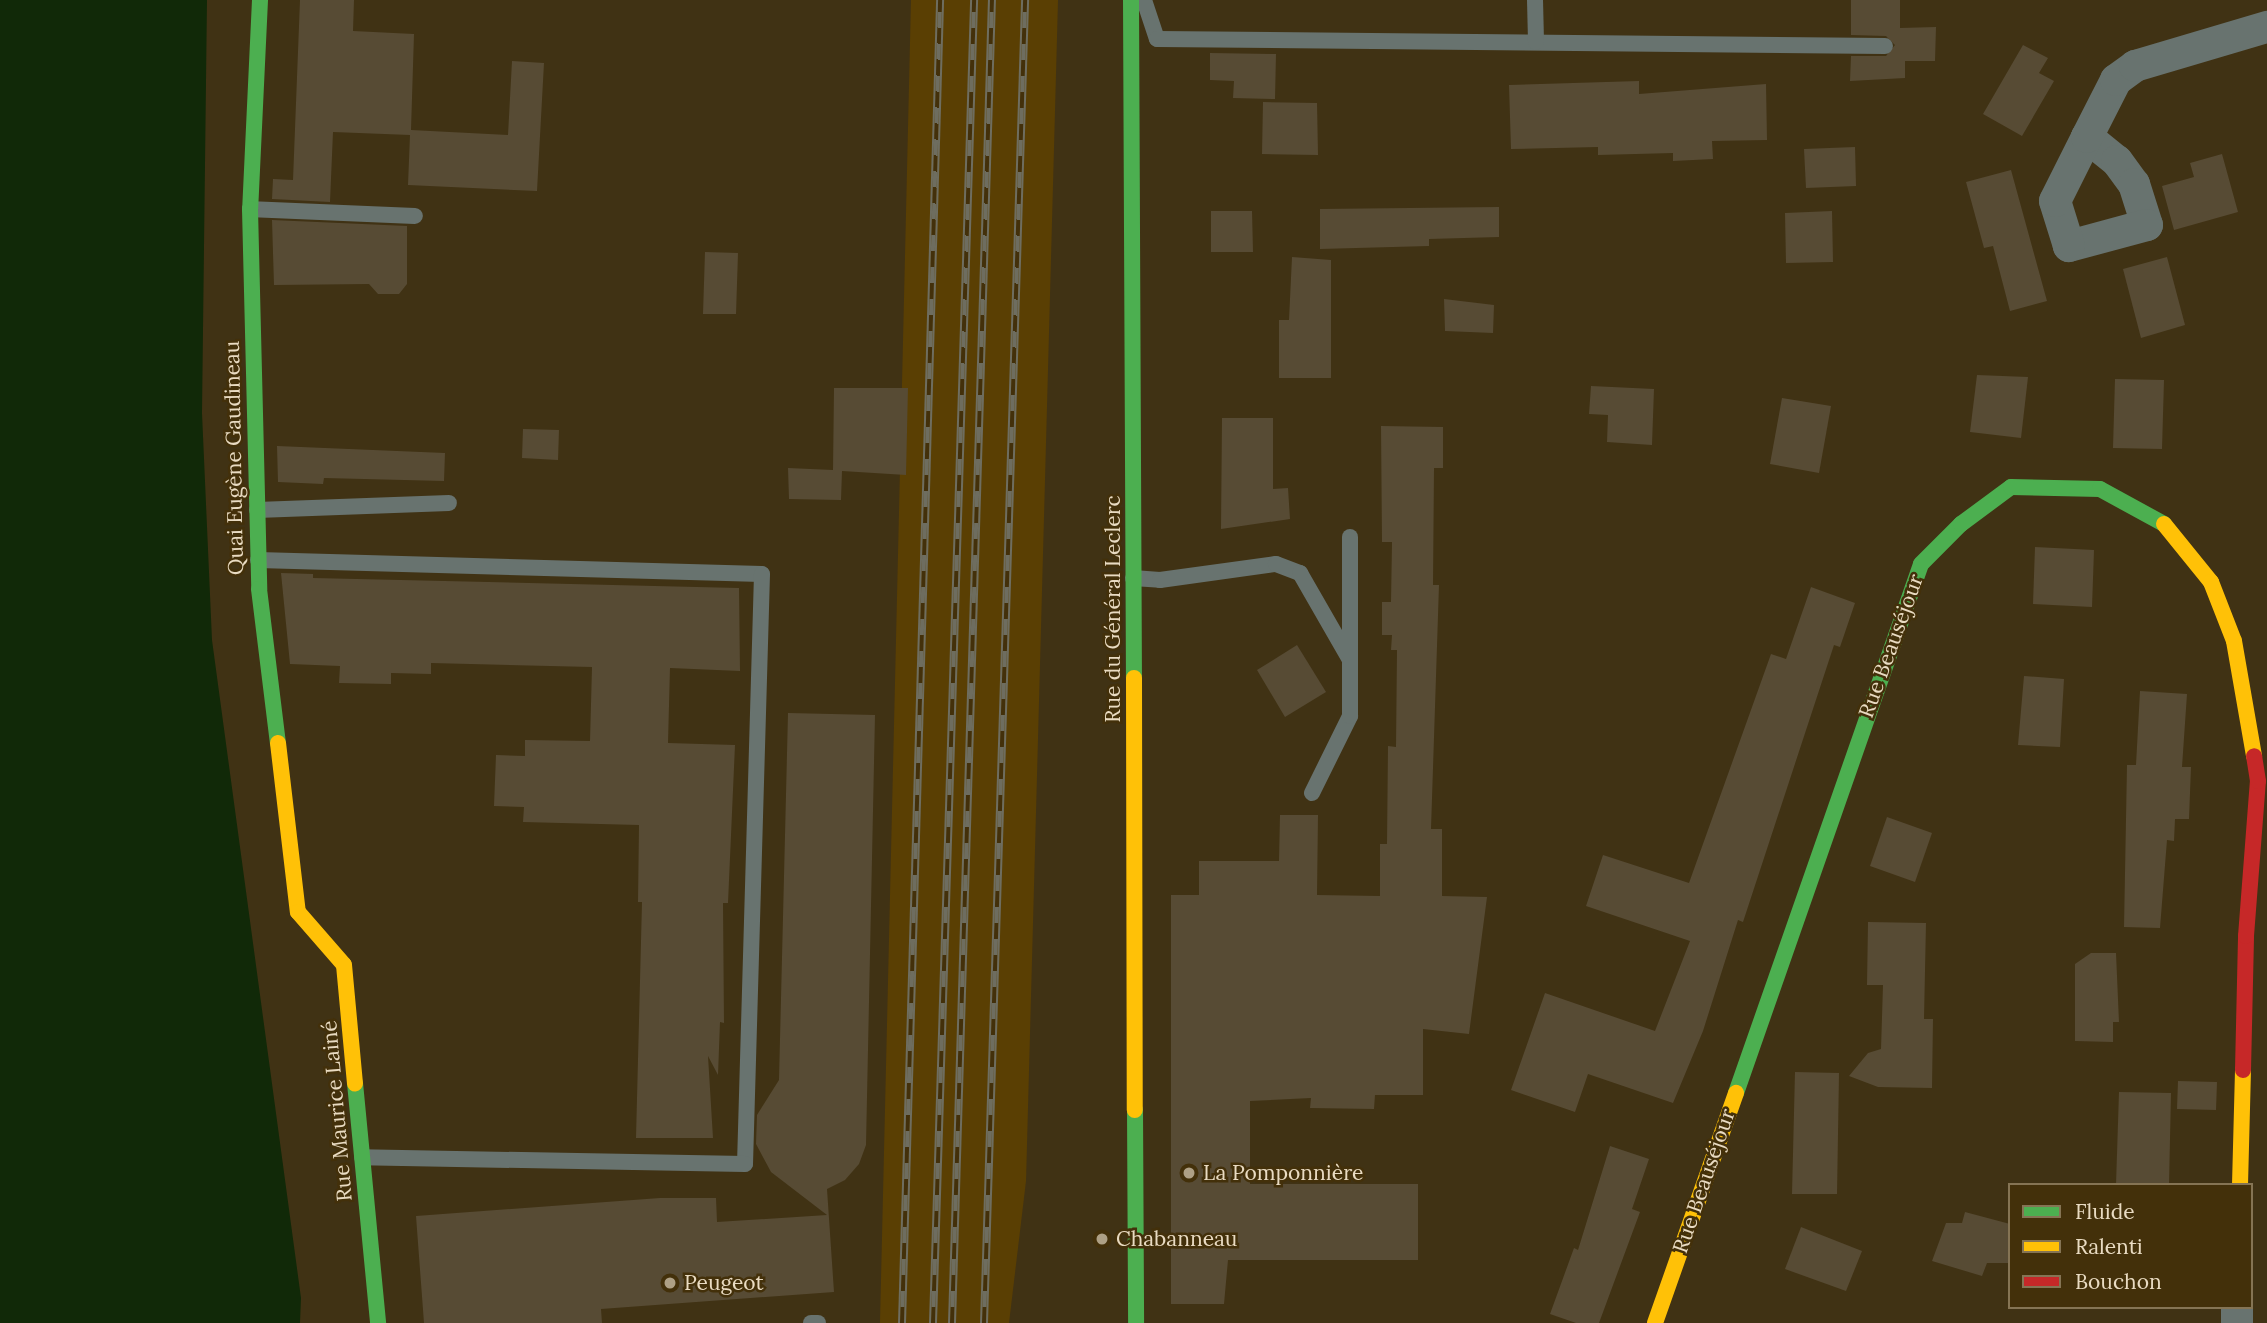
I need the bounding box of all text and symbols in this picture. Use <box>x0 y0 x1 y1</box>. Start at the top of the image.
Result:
street label: Quai Eugène Gaudineau <box>219 341 249 575</box>
street label: Rue du Général Leclerc <box>1100 495 1126 723</box>
street label: Rue Beauséjour <box>1853 571 1929 721</box>
street label: Rue Maurice Lainé <box>317 1019 357 1203</box>
street label: Rue Beauséjour <box>1668 1106 1740 1256</box>
place label: La Pomponnière <box>1203 1160 1363 1186</box>
marker: La Pomponnière <box>1181 1165 1197 1181</box>
legend <box>2008 1183 2253 1309</box>
text: Fluide <box>2075 1198 2135 1225</box>
place label: Chabanneau <box>1116 1226 1237 1252</box>
marker: Chabanneau <box>1094 1231 1110 1247</box>
text: Ralenti <box>2075 1233 2143 1260</box>
text: Bouchon <box>2075 1268 2162 1295</box>
place label: Peugeot <box>684 1270 764 1296</box>
marker: Peugeot <box>662 1275 678 1291</box>

